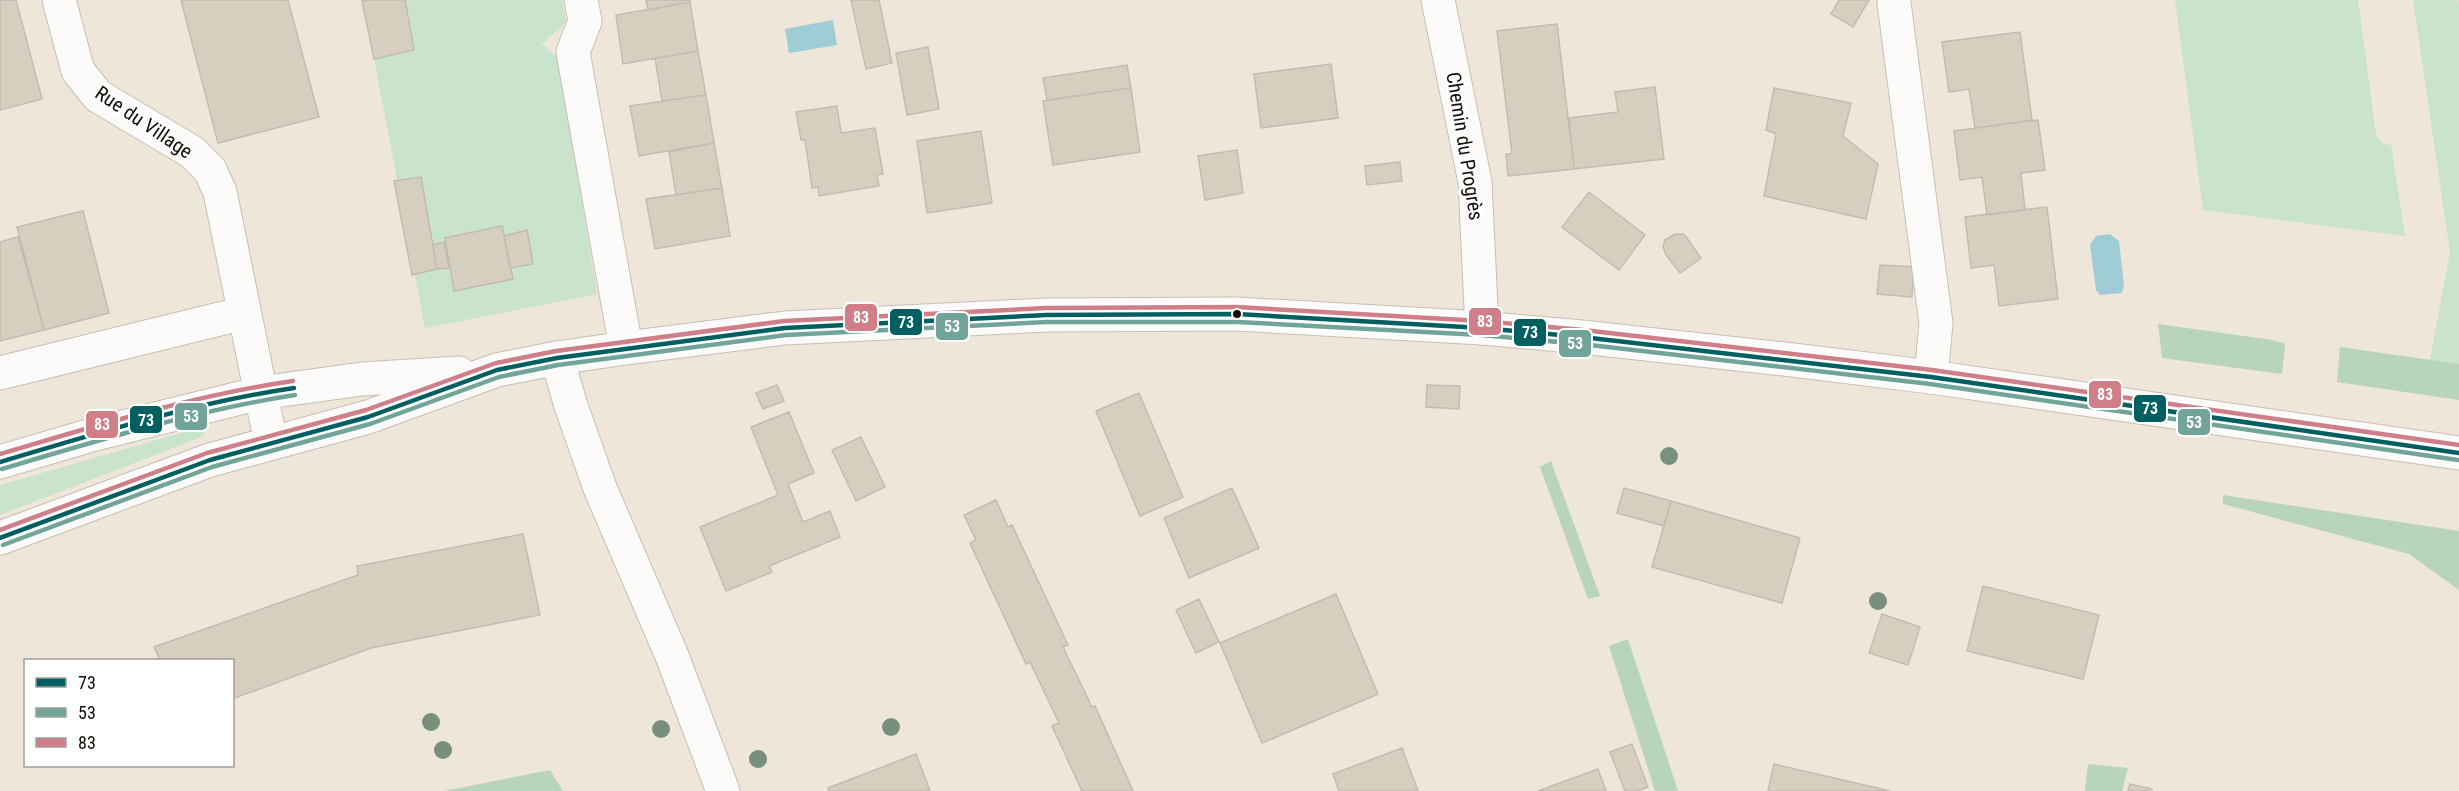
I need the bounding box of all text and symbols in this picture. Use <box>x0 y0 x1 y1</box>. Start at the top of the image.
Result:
street label: Chemin du Progrès <box>1441 70 1489 222</box>
street label: Rue du Village <box>91 81 197 163</box>
line badge: 83 <box>844 303 878 332</box>
line badge: 83 <box>1468 307 1502 336</box>
text: 83 <box>853 308 869 327</box>
line badge: 73 <box>889 308 923 336</box>
unlabelled marker <box>1231 308 1243 320</box>
line badge: 53 <box>935 312 969 341</box>
text: 83 <box>1477 312 1493 331</box>
text: 73 <box>898 313 914 332</box>
text: 53 <box>944 317 960 336</box>
line badge: 73 <box>1513 318 1547 347</box>
text: 73 <box>1522 323 1538 342</box>
line badge: 53 <box>1558 329 1592 358</box>
text: 53 <box>1567 334 1583 353</box>
line badge: 83 <box>2088 380 2122 409</box>
text: 83 <box>2097 385 2113 404</box>
line badge: 73 <box>2133 394 2167 423</box>
text: 73 <box>2142 399 2158 418</box>
line badge: 53 <box>174 402 208 431</box>
line badge: 73 <box>129 405 163 434</box>
text: 53 <box>183 407 199 426</box>
line badge: 53 <box>2177 408 2211 436</box>
line badge: 83 <box>85 410 119 439</box>
text: 73 <box>138 411 154 430</box>
text: 53 <box>2186 413 2202 432</box>
text: 83 <box>94 415 110 434</box>
legend <box>24 659 234 767</box>
text: 73 <box>78 672 96 693</box>
text: 53 <box>78 702 96 723</box>
text: 83 <box>78 732 96 753</box>

